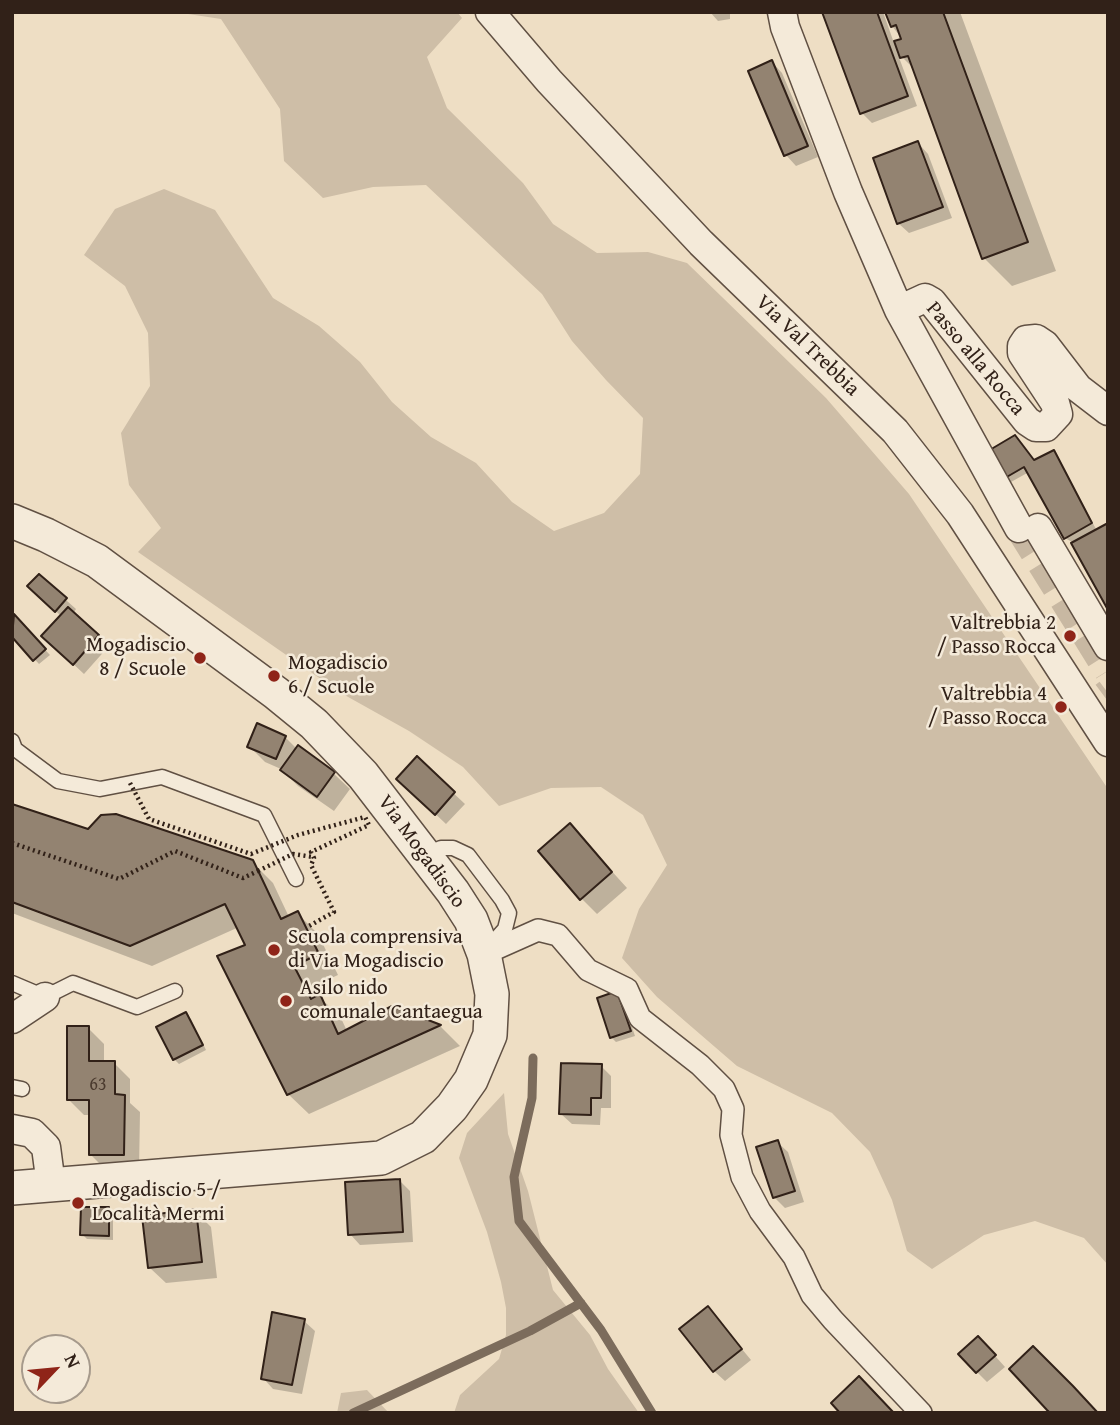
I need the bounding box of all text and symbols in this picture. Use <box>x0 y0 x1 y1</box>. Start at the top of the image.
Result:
street label: Via Val Trebbia <box>750 290 864 402</box>
street label: Passo alla Rocca <box>920 297 1030 421</box>
place label: Valtrebbia 2 / Passo Rocca <box>937 611 1056 661</box>
marker: Valtrebbia 2 / Passo Rocca <box>1062 628 1078 644</box>
place label: Mogadiscio 8 / Scuole <box>86 633 186 683</box>
marker: Mogadiscio 8 / Scuole <box>192 650 208 666</box>
place label: Mogadiscio 6 / Scuole <box>288 651 388 701</box>
marker: Mogadiscio 6 / Scuole <box>266 668 282 684</box>
place label: Valtrebbia 4 / Passo Rocca <box>928 682 1047 732</box>
marker: Valtrebbia 4 / Passo Rocca <box>1053 699 1069 715</box>
street label: Via Mogadiscio <box>371 790 471 914</box>
place label: Scuola comprensiva di Via Mogadiscio <box>288 925 463 975</box>
marker: Scuola comprensiva di Via Mogadiscio <box>266 942 282 958</box>
place label: Asilo nido comunale Cantaegua <box>300 976 483 1026</box>
marker: Asilo nido comunale Cantaegua <box>278 993 294 1009</box>
house number: 63 <box>89 1074 107 1096</box>
place label: Mogadiscio 5 / Località Mermi <box>92 1178 225 1228</box>
marker: Mogadiscio 5 / Località Mermi <box>70 1195 86 1211</box>
north arrow <box>21 1334 91 1404</box>
text: N <box>58 1349 88 1373</box>

